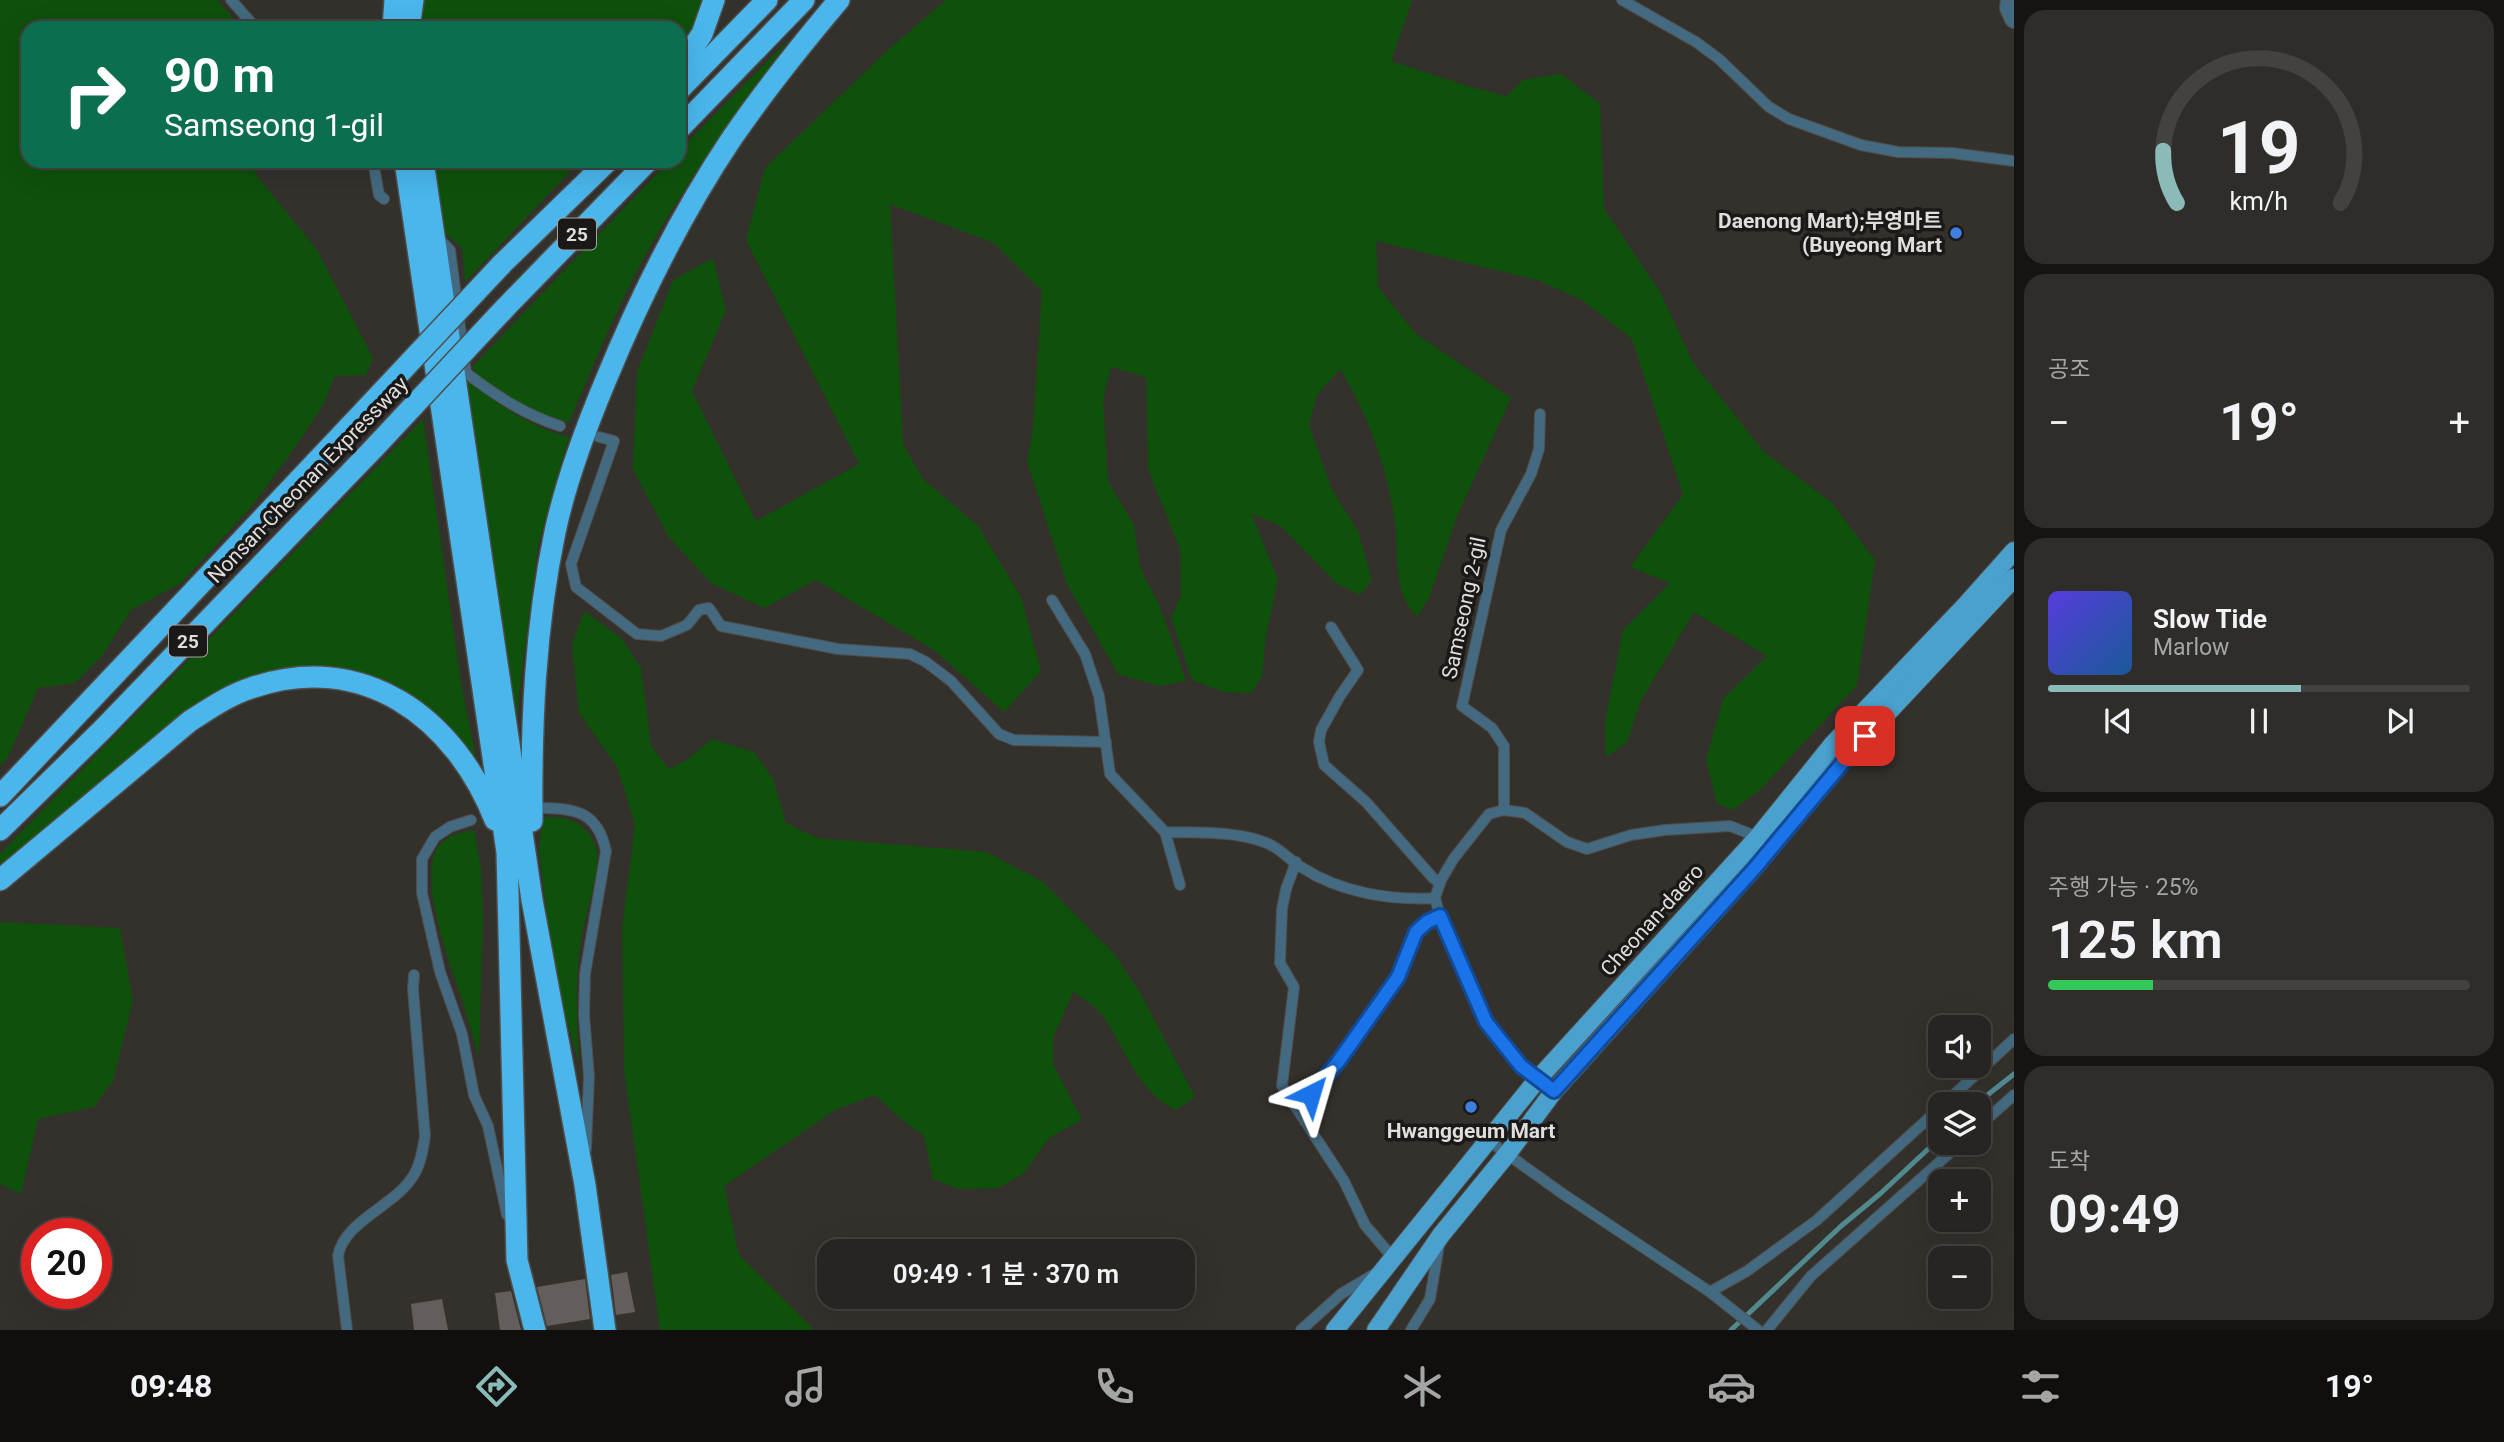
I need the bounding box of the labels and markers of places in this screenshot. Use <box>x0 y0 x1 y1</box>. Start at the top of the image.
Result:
place label: Daenong Mart);부영마트 (Buyeong Mart <box>1718 209 1942 257</box>
marker: Daenong Mart);부영마트 (Buyeong Mart <box>1948 225 1964 241</box>
pin <box>1835 706 1895 766</box>
marker: Hwanggeum Mart <box>1463 1099 1479 1115</box>
place label: Hwanggeum Mart <box>1387 1119 1555 1143</box>

